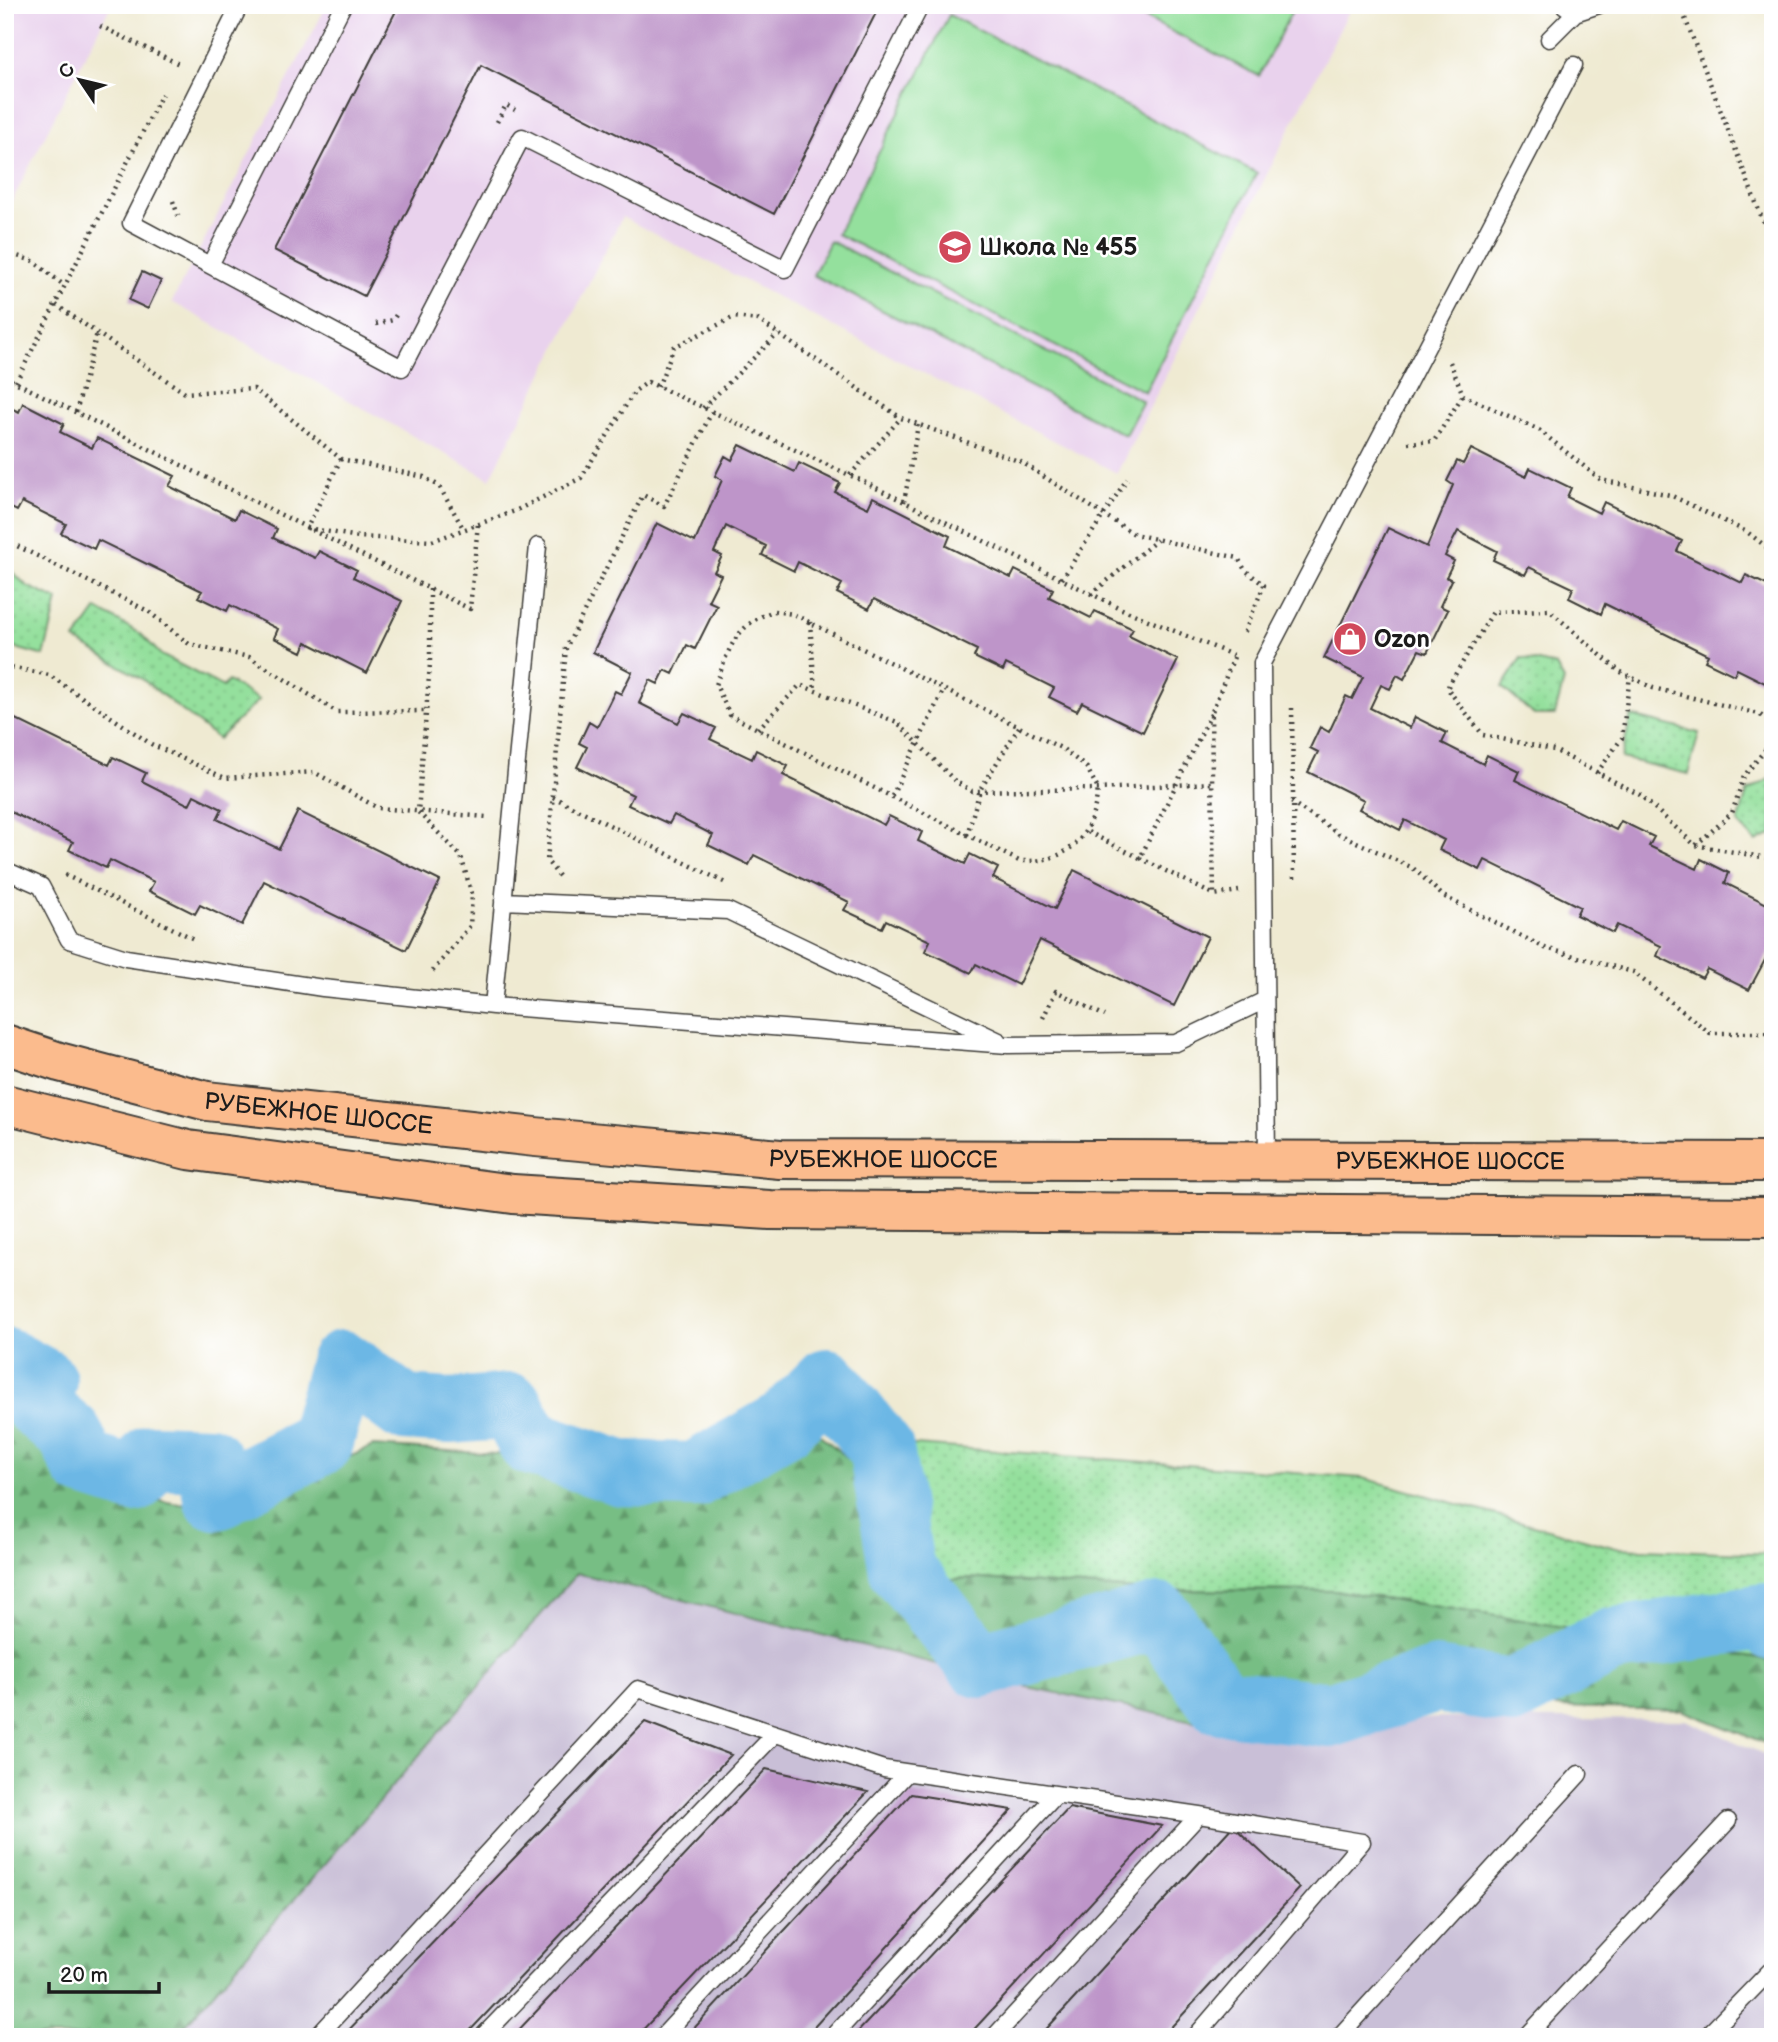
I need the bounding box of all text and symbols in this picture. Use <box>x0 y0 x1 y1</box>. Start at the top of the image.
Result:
north arrow <box>46 46 116 116</box>
text: С <box>54 59 81 83</box>
school or university icon: Школа № 455 <box>936 228 974 266</box>
place label: Школа № 455 <box>979 233 1137 262</box>
shop icon: Ozon <box>1331 620 1369 658</box>
place label: Ozon <box>1374 625 1430 654</box>
street label: РУБЕЖНОЕ ШОССЕ <box>202 1087 434 1141</box>
street label: РУБЕЖНОЕ ШОССЕ <box>767 1144 998 1175</box>
street label: РУБЕЖНОЕ ШОССЕ <box>1335 1147 1565 1176</box>
scale bar <box>49 1951 159 1995</box>
text: 20 m <box>60 1963 108 1988</box>

